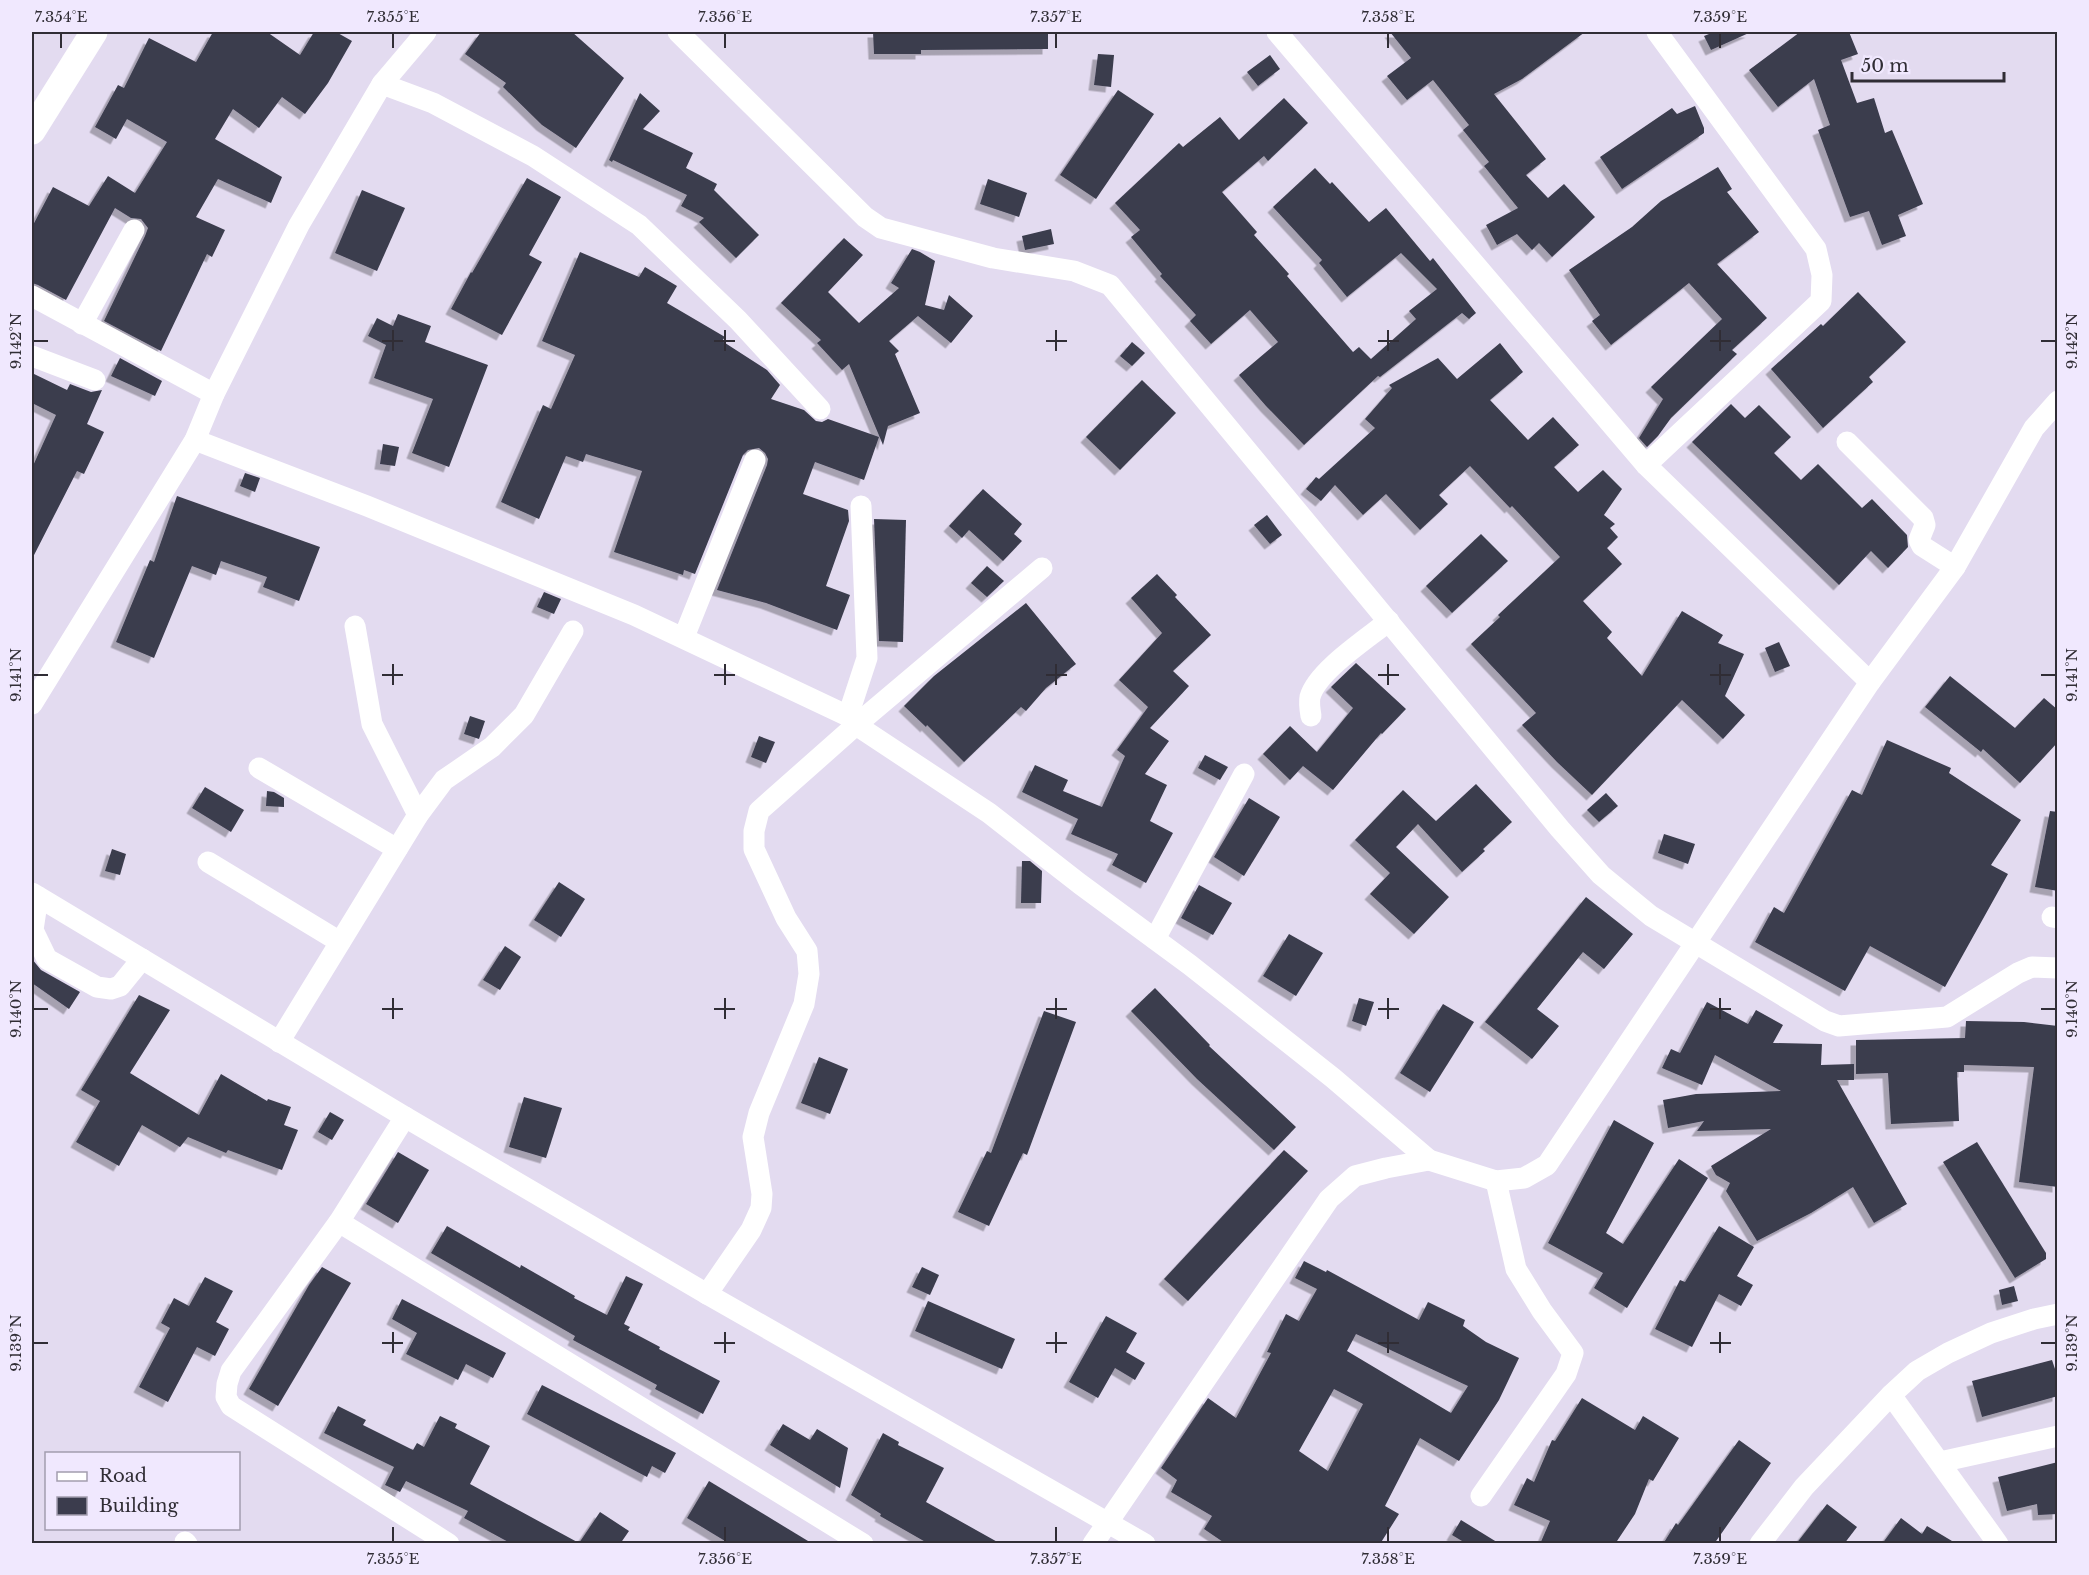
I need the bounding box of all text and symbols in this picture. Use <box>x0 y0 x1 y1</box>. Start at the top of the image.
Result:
text: 7.354°E <box>35 7 88 26</box>
text: 7.355°E <box>367 7 420 26</box>
text: 7.356°E <box>698 7 752 26</box>
text: 7.357°E <box>1030 7 1082 26</box>
text: 7.358°E <box>1361 7 1415 26</box>
text: 7.359°E <box>1693 7 1747 26</box>
scale bar <box>1852 45 2004 83</box>
text: 50 m <box>1861 55 1909 77</box>
text: 9.142°N <box>6 313 25 369</box>
text: 9.142°N <box>2062 313 2081 369</box>
text: 9.141°N <box>6 648 25 702</box>
text: 9.141°N <box>2062 648 2081 702</box>
text: 9.140°N <box>6 980 25 1038</box>
text: 9.140°N <box>2062 980 2081 1038</box>
text: 9.139°N <box>6 1314 25 1372</box>
text: 9.139°N <box>2062 1314 2081 1372</box>
legend <box>45 1452 240 1530</box>
text: Road <box>99 1465 147 1487</box>
text: Building <box>99 1495 178 1517</box>
text: 7.355°E <box>367 1549 420 1568</box>
text: 7.356°E <box>698 1549 752 1568</box>
text: 7.357°E <box>1030 1549 1082 1568</box>
text: 7.358°E <box>1361 1549 1415 1568</box>
text: 7.359°E <box>1693 1549 1747 1568</box>

